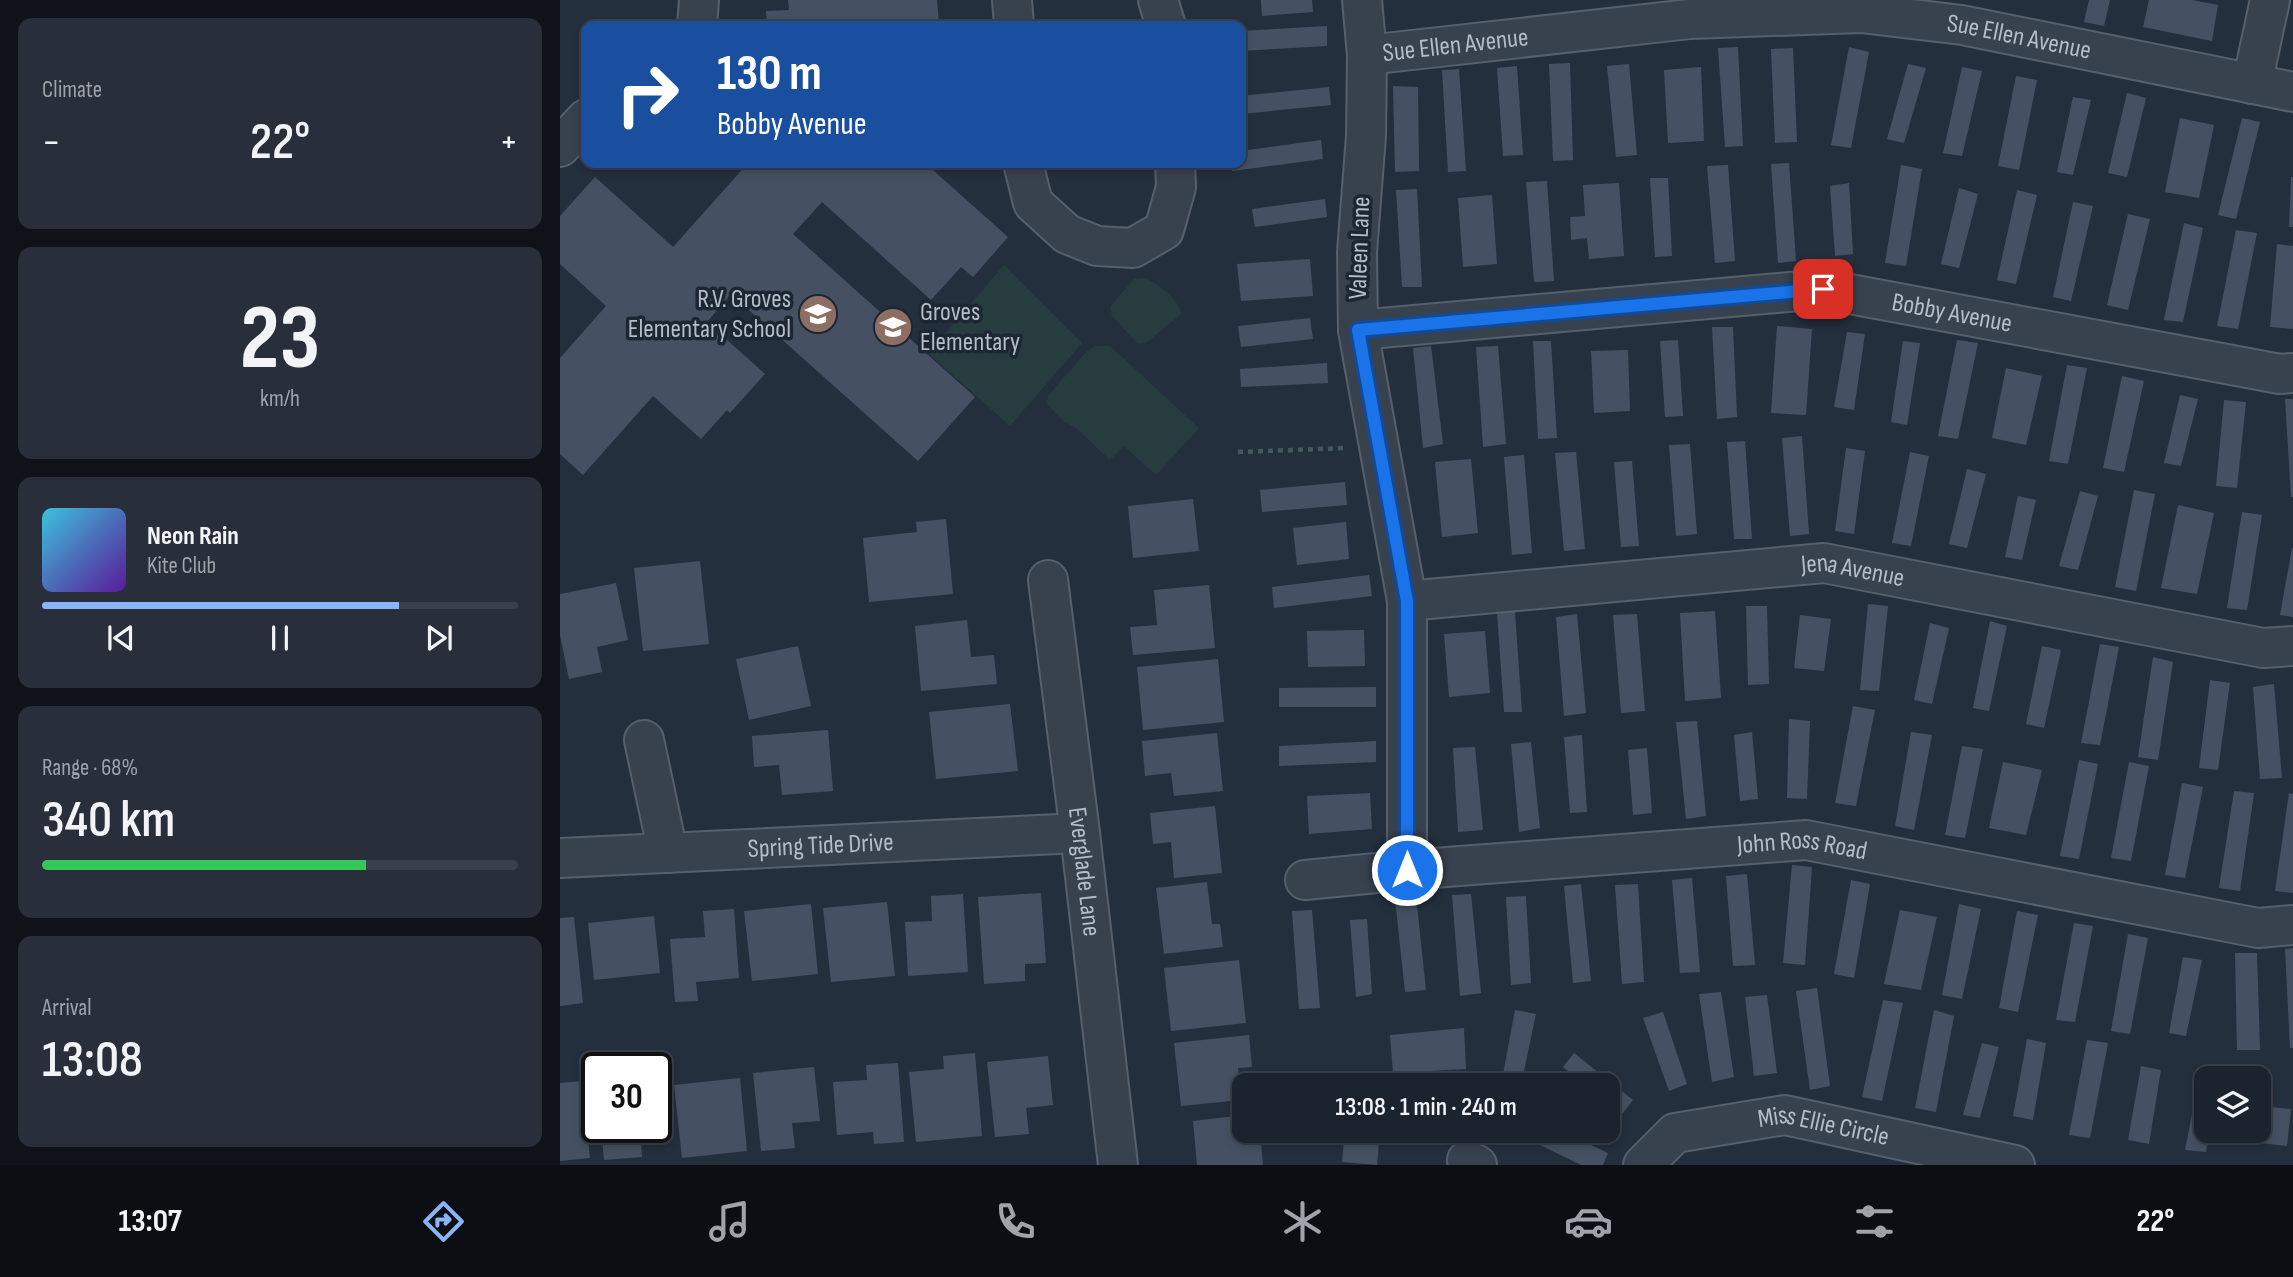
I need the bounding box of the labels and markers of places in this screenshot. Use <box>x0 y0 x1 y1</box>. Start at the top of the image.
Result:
pin <box>1793 259 1853 319</box>
place label: R.V. Groves Elementary School <box>628 284 791 345</box>
school or university icon: R.V. Groves Elementary School <box>797 293 839 335</box>
place label: Groves Elementary <box>920 297 1020 358</box>
school or university icon: Groves Elementary <box>872 306 914 348</box>

